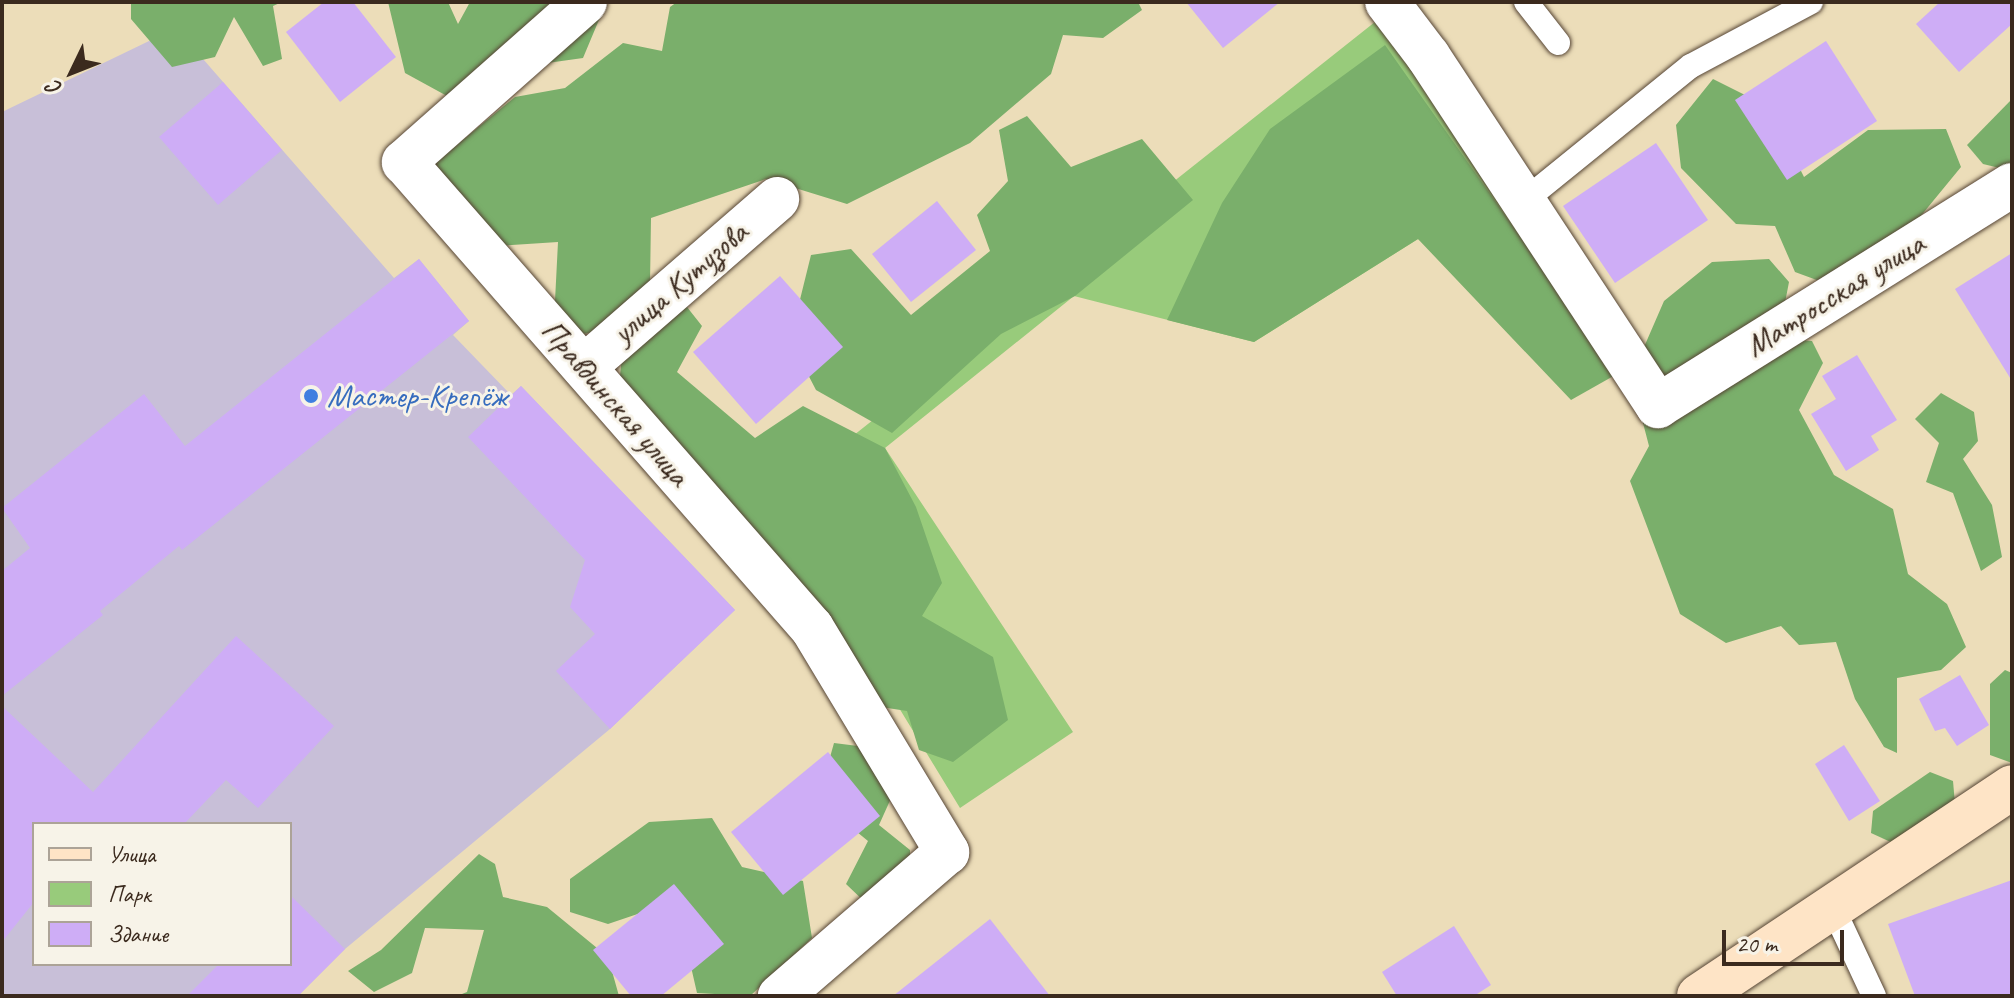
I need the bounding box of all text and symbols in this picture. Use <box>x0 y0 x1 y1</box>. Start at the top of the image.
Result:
north arrow <box>32 32 112 112</box>
text: С <box>41 75 68 102</box>
street label: улица Кутузова <box>604 214 756 352</box>
street label: Матросская улица <box>1738 224 1932 366</box>
street label: Правдинская улица <box>532 311 698 495</box>
place label: Мастер-Крепёж <box>327 377 507 415</box>
marker: Мастер-Крепёж <box>302 387 320 405</box>
legend <box>32 822 292 966</box>
text: Улица <box>108 839 156 869</box>
text: Парк <box>108 879 151 909</box>
scale bar <box>1726 914 1848 964</box>
text: Здание <box>108 919 168 949</box>
text: 20 m <box>1736 929 1777 959</box>

